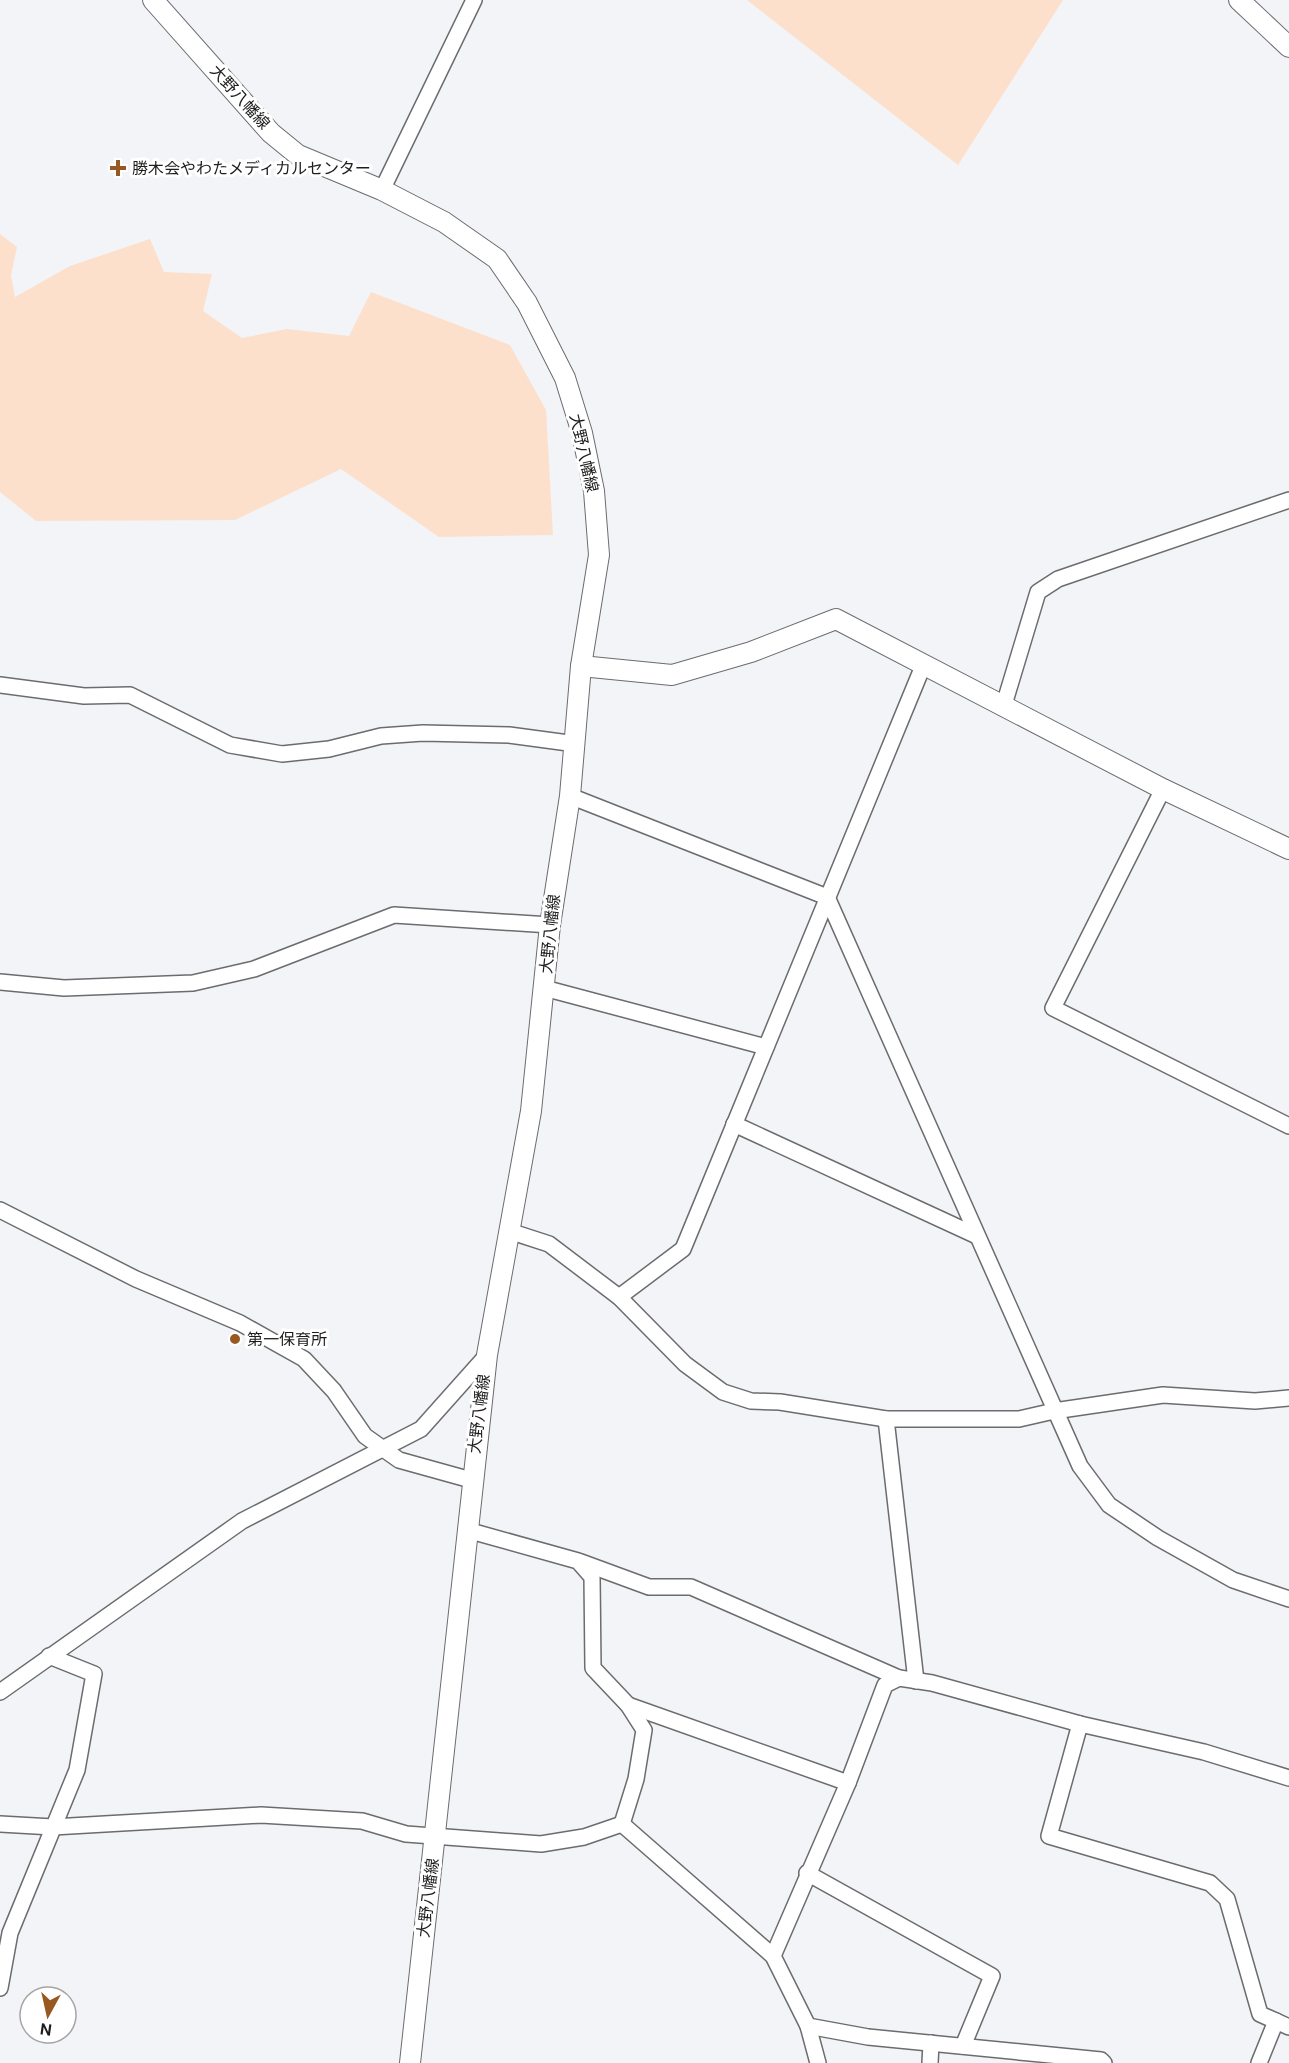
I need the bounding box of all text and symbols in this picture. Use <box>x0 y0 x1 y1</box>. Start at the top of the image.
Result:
street label: 大野八幡線 <box>205 60 275 134</box>
place label: 勝木会やわたメディカルセンター <box>132 158 371 179</box>
marker: 勝木会やわたメディカルセンター <box>109 159 127 177</box>
street label: 大野八幡線 <box>565 412 603 494</box>
street label: 大野八幡線 <box>535 893 565 975</box>
place label: 第一保育所 <box>247 1329 327 1350</box>
marker: 第一保育所 <box>228 1332 242 1346</box>
street label: 大野八幡線 <box>464 1373 494 1455</box>
street label: 大野八幡線 <box>413 1857 443 1939</box>
north arrow <box>18 1985 78 2045</box>
text: N <box>39 2018 53 2041</box>

